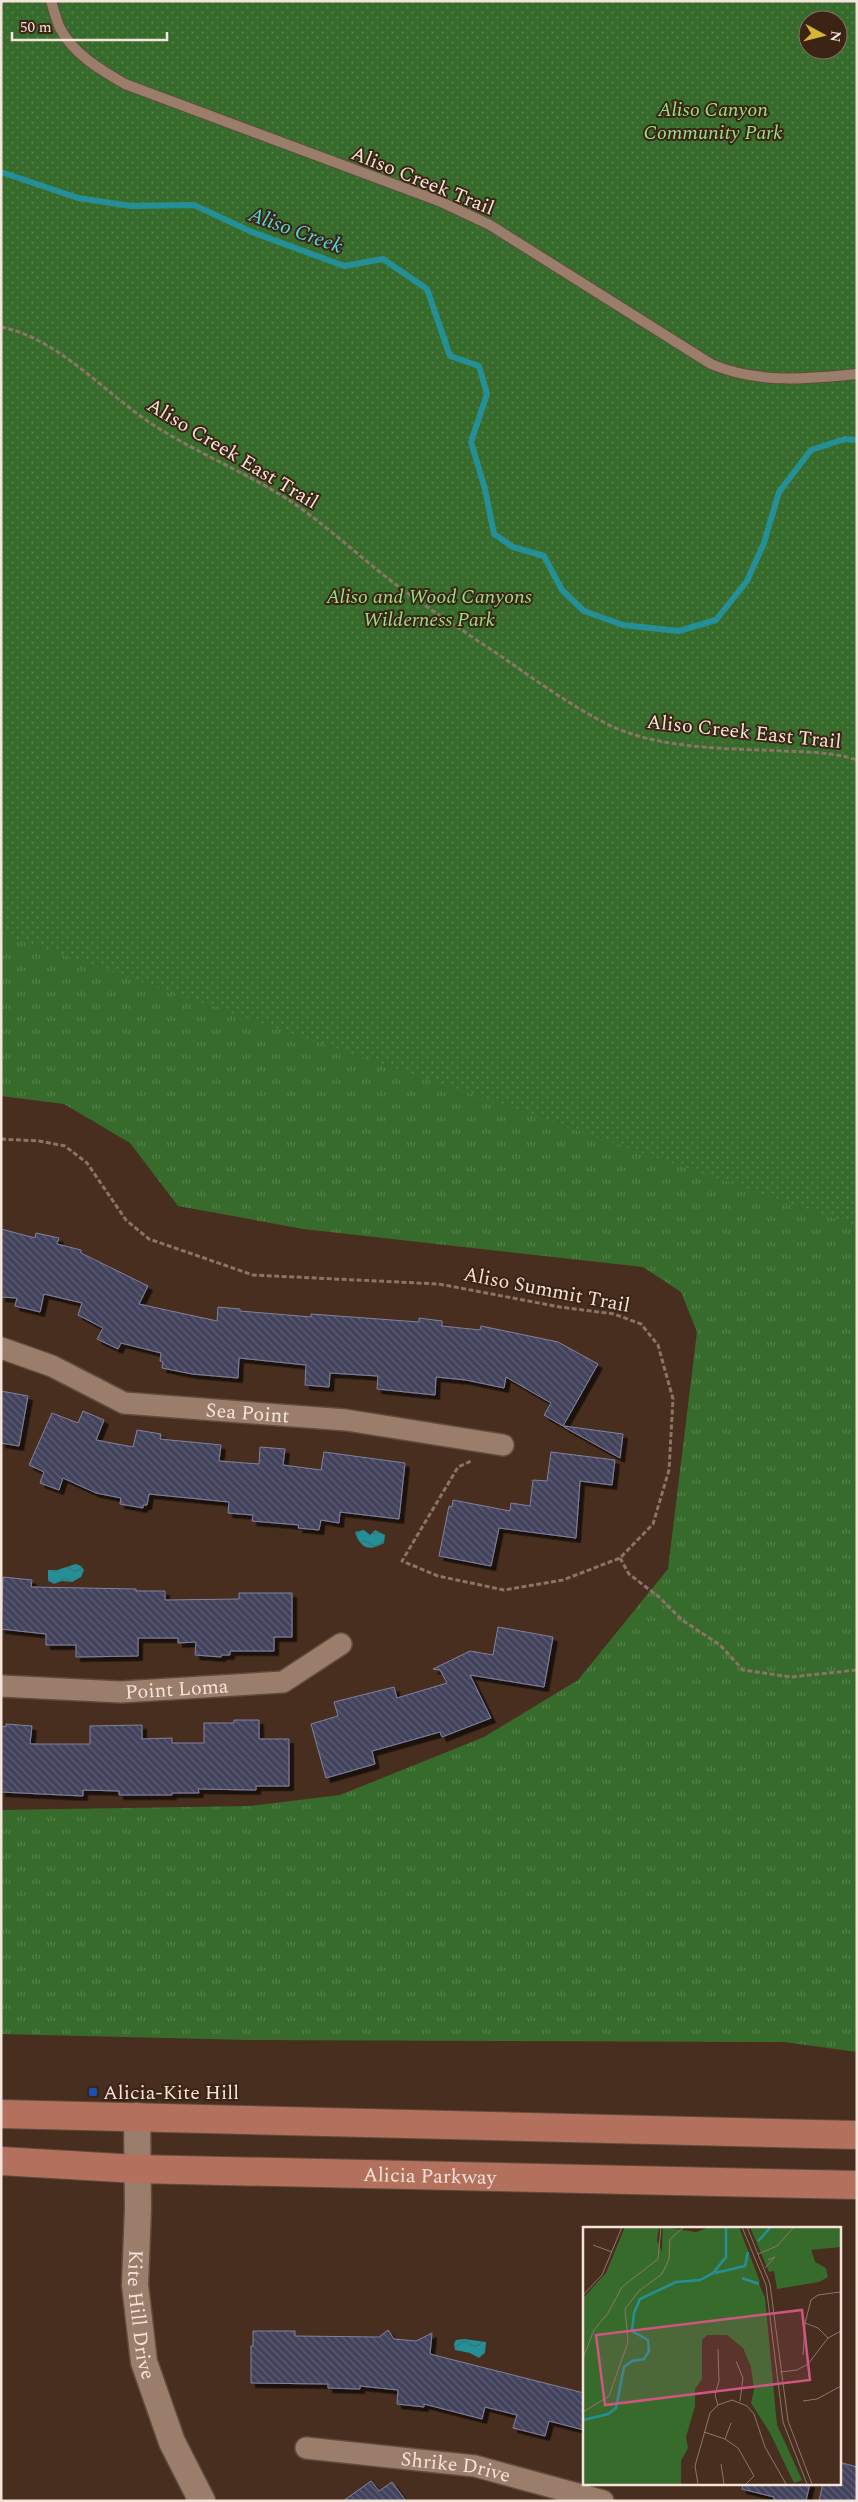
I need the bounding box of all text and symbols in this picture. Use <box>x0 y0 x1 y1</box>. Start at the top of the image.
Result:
scale bar <box>12 10 168 42</box>
north arrow <box>798 10 848 60</box>
text: 50 m <box>20 16 52 39</box>
text: N <box>824 30 847 43</box>
park label: Aliso Canyon Community Park <box>643 95 783 148</box>
street label: Aliso Creek Trail <box>346 138 499 223</box>
water label: Aliso Creek <box>243 199 347 263</box>
street label: Aliso Creek East Trail <box>141 391 324 517</box>
park label: Aliso and Wood Canyons Wilderness Park <box>325 582 532 635</box>
street label: Aliso Creek East Trail <box>645 707 843 757</box>
street label: Aliso Summit Trail <box>461 1259 633 1321</box>
street label: Sea Point <box>205 1395 290 1432</box>
street label: Point Loma <box>124 1671 230 1708</box>
place label: Alicia-Kite Hill <box>103 2078 239 2108</box>
marker: Alicia-Kite Hill <box>87 2086 99 2098</box>
street label: Alicia Parkway <box>363 2160 498 2193</box>
inset map <box>583 2227 840 2484</box>
street label: Kite Hill Drive <box>119 2249 163 2384</box>
street label: Shrike Drive <box>399 2444 514 2491</box>

